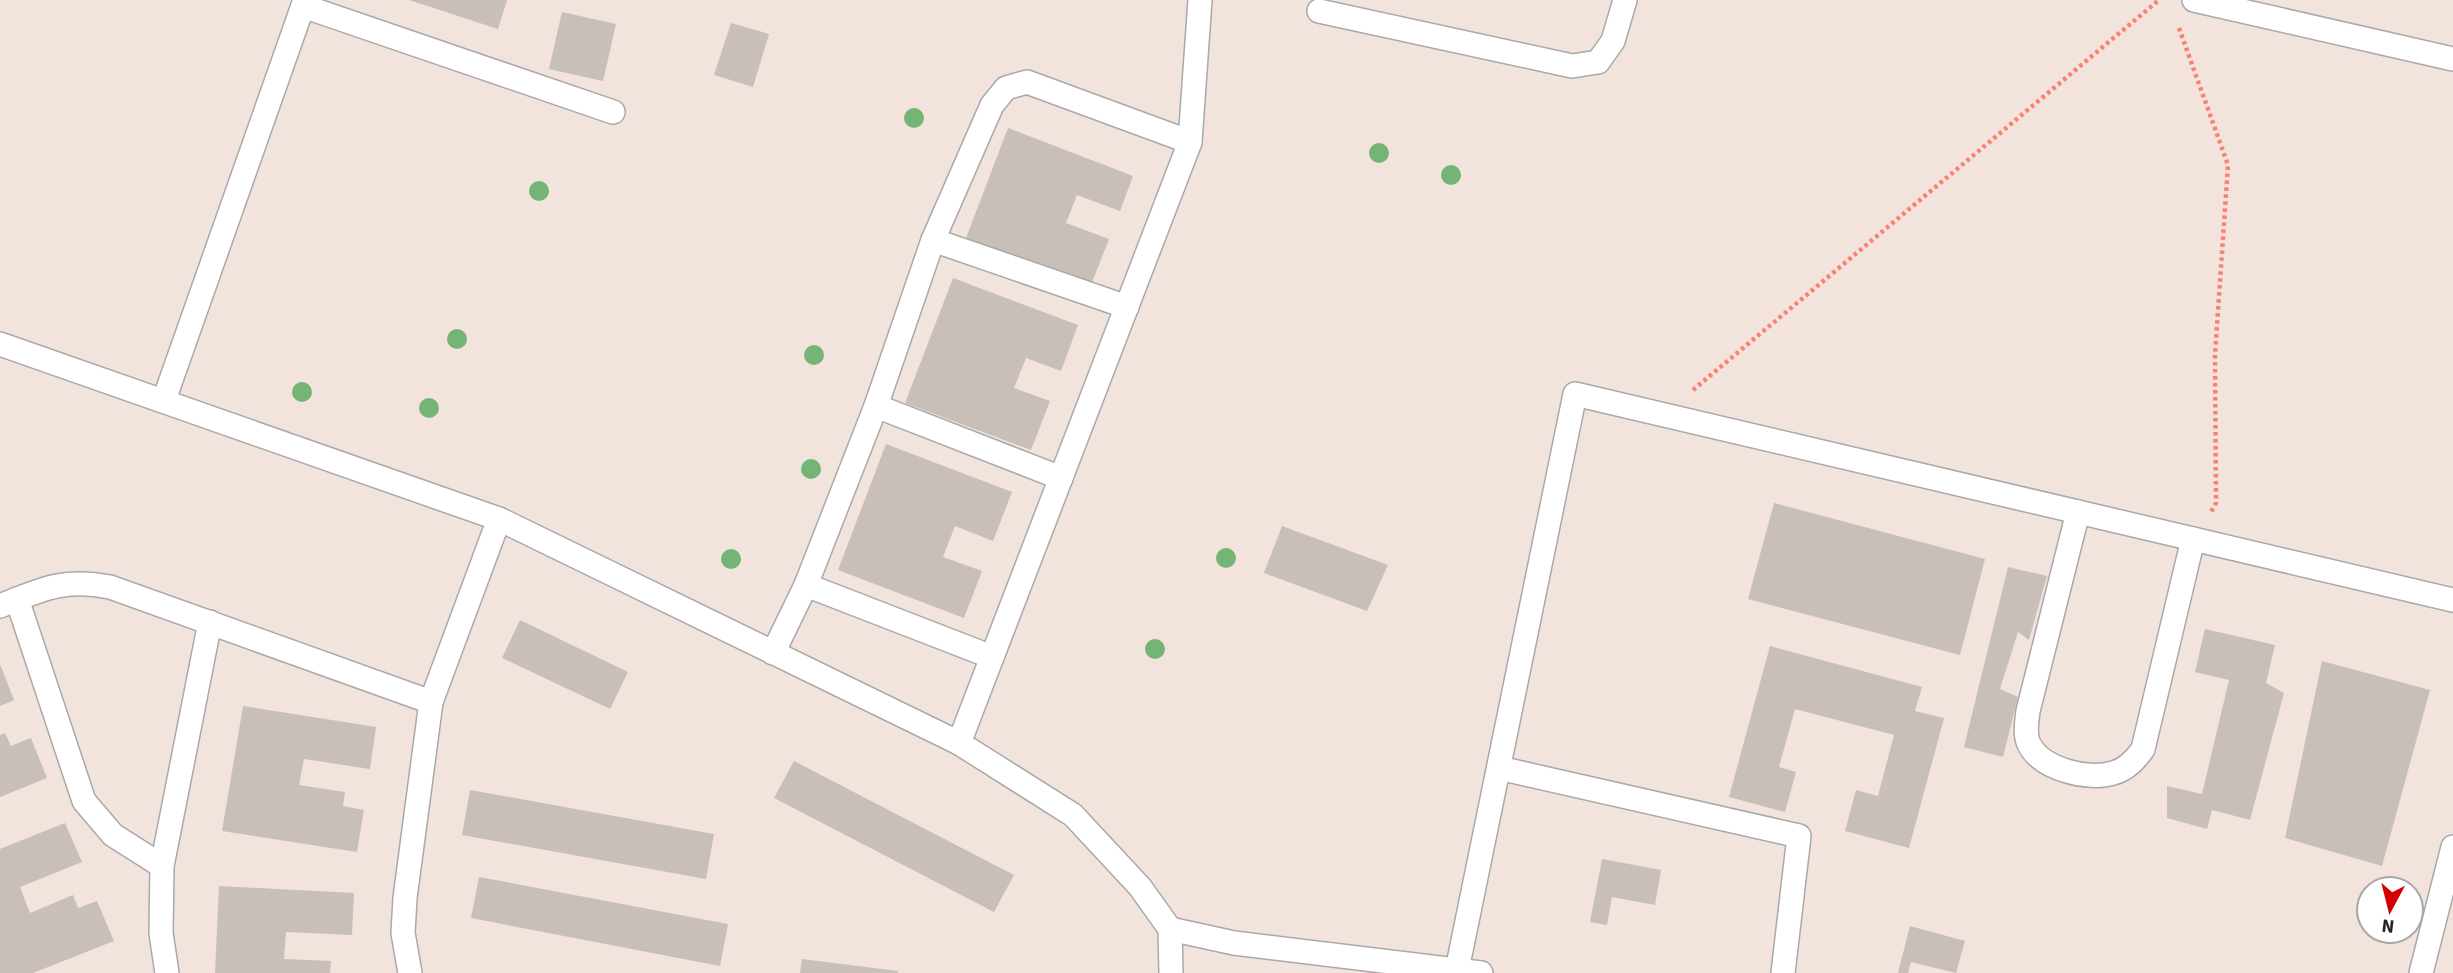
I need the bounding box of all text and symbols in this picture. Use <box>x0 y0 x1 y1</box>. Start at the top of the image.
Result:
north arrow <box>2355 875 2425 945</box>
text: N <box>2380 911 2396 940</box>

